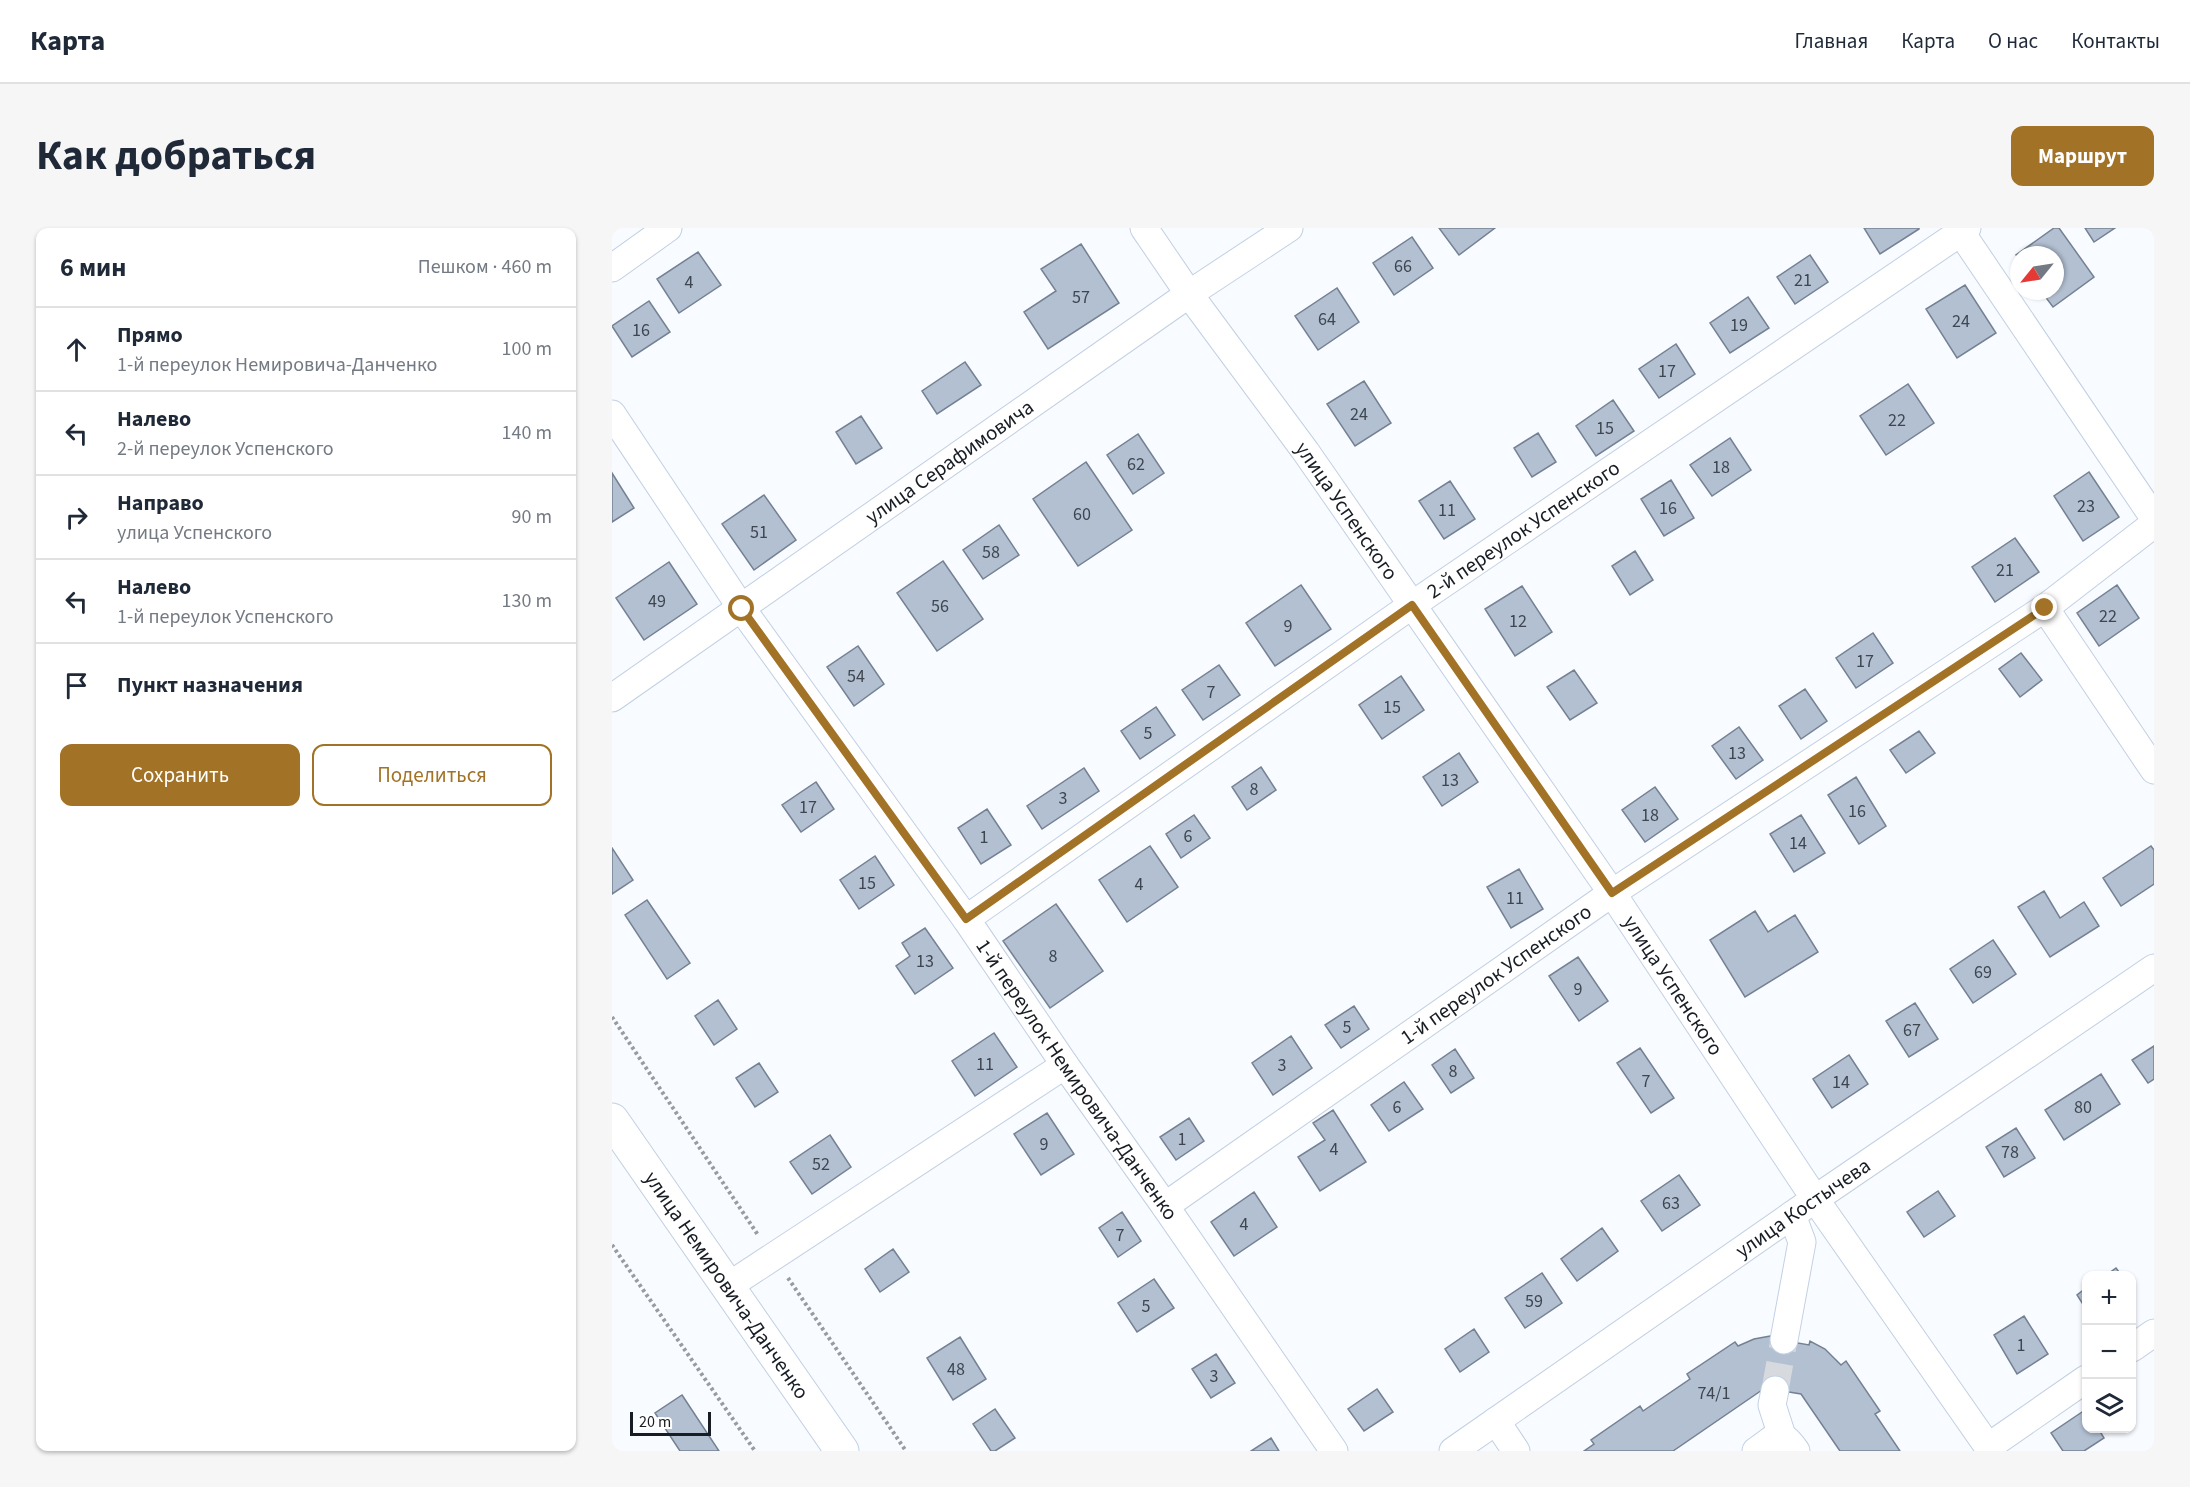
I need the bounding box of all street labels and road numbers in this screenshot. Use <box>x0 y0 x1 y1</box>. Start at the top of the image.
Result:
street label: улица Серафимовича <box>859 392 1040 531</box>
street label: улица Успенского <box>1288 435 1406 586</box>
street label: 2-й переулок Успенского <box>1421 453 1626 606</box>
street label: 1-й переулок Успенского <box>1394 897 1598 1052</box>
street label: улица Успенского <box>1616 909 1731 1061</box>
street label: 1-й переулок Немировича-Данченко <box>970 934 1184 1224</box>
street label: улица Костычева <box>1729 1151 1876 1265</box>
street label: улица Немировича-Данченко <box>637 1165 817 1405</box>

